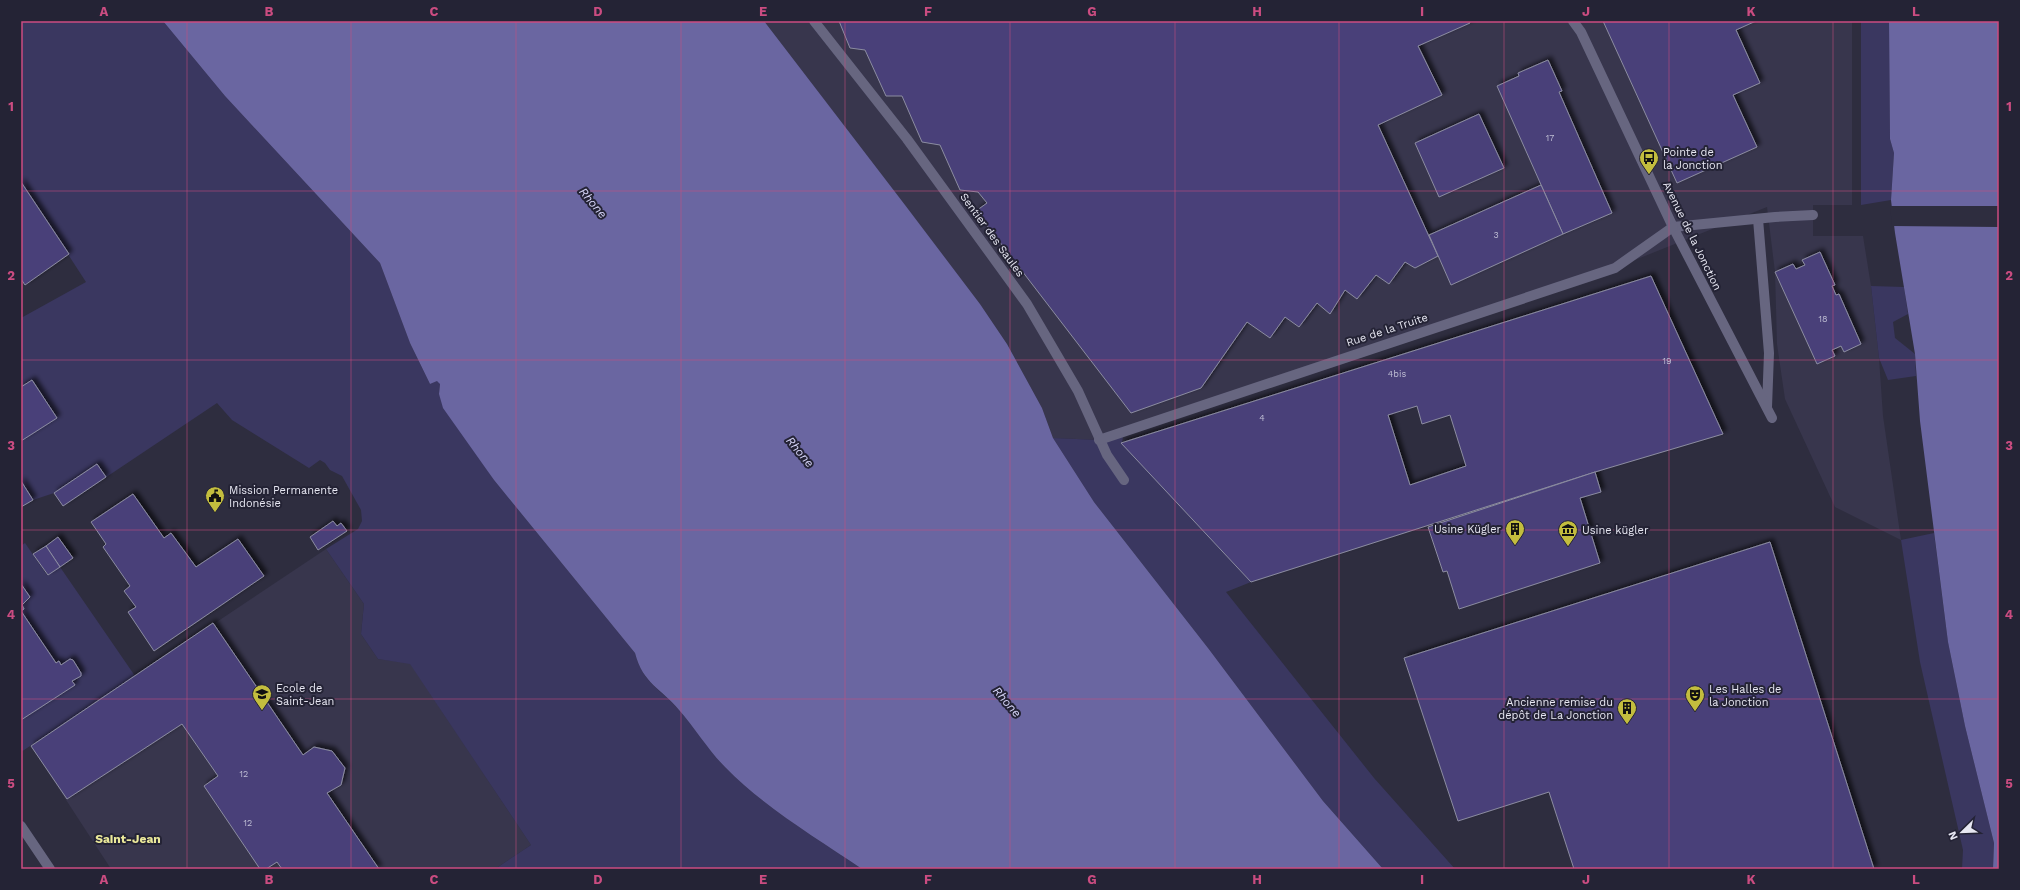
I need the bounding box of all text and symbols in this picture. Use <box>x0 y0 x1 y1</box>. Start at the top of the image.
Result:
text: A <box>100 4 109 19</box>
text: B <box>265 4 274 19</box>
text: C <box>430 4 439 19</box>
text: D <box>593 4 603 19</box>
text: E <box>759 4 767 19</box>
text: F <box>924 4 932 19</box>
text: G <box>1087 4 1097 19</box>
text: H <box>1252 4 1262 19</box>
text: I <box>1420 4 1424 19</box>
text: J <box>1582 4 1590 19</box>
text: K <box>1746 4 1756 19</box>
text: L <box>1912 4 1920 19</box>
text: 1 <box>8 99 14 114</box>
text: 1 <box>2006 99 2012 114</box>
house number: 17 <box>1546 133 1554 143</box>
place label: Pointe de la Jonction <box>1663 146 1722 172</box>
bus stop icon: Pointe de la Jonction <box>1638 147 1660 175</box>
street label: Avenue de la Jonction <box>1660 180 1724 292</box>
water label: Rhone <box>576 185 610 221</box>
street label: Sentier des Saules <box>957 191 1027 280</box>
house number: 3 <box>1493 230 1499 240</box>
text: 2 <box>7 268 15 283</box>
text: 2 <box>2005 268 2013 283</box>
street label: Rue de la Truite <box>1345 311 1429 349</box>
house number: 18 <box>1818 314 1828 324</box>
house number: 19 <box>1662 356 1672 366</box>
house number: 4bis <box>1388 369 1406 379</box>
house number: 4 <box>1259 413 1265 423</box>
water label: Rhone <box>783 434 817 470</box>
text: 3 <box>7 438 15 453</box>
text: 3 <box>2005 438 2013 453</box>
place label: Mission Permanente Indonésie <box>229 484 338 510</box>
public building icon: Mission Permanente Indonésie <box>204 485 226 513</box>
building icon: Usine Kügler <box>1504 518 1526 546</box>
museum icon: Usine kügler <box>1557 519 1579 547</box>
place label: Usine Kügler <box>1434 523 1502 536</box>
place label: Usine kügler <box>1582 524 1649 537</box>
text: 4 <box>7 607 16 622</box>
text: 4 <box>2005 607 2014 622</box>
place label: Ecole de Saint-Jean <box>276 682 334 708</box>
school or university icon: Ecole de Saint-Jean <box>251 683 273 711</box>
place label: Les Halles de la Jonction <box>1709 683 1781 709</box>
water label: Rhone <box>990 684 1024 720</box>
theatre icon: Les Halles de la Jonction <box>1684 684 1706 712</box>
place label: Ancienne remise du dépôt de La Jonction <box>1498 696 1613 722</box>
building icon: Ancienne remise du dépôt de La Jonction <box>1616 697 1638 725</box>
house number: 12 <box>240 769 248 779</box>
text: 5 <box>7 776 15 791</box>
text: 5 <box>2005 776 2013 791</box>
north arrow <box>1942 812 1982 852</box>
house number: 12 <box>244 818 252 828</box>
text: N <box>1946 829 1961 842</box>
district label: Saint-Jean <box>95 832 161 846</box>
text: A <box>100 872 109 887</box>
text: B <box>265 872 274 887</box>
text: C <box>430 872 439 887</box>
text: D <box>593 872 603 887</box>
text: E <box>759 872 767 887</box>
text: F <box>924 872 932 887</box>
text: G <box>1087 872 1097 887</box>
text: H <box>1252 872 1262 887</box>
text: I <box>1420 872 1424 887</box>
text: J <box>1582 872 1590 887</box>
text: K <box>1746 872 1756 887</box>
text: L <box>1912 872 1920 887</box>

